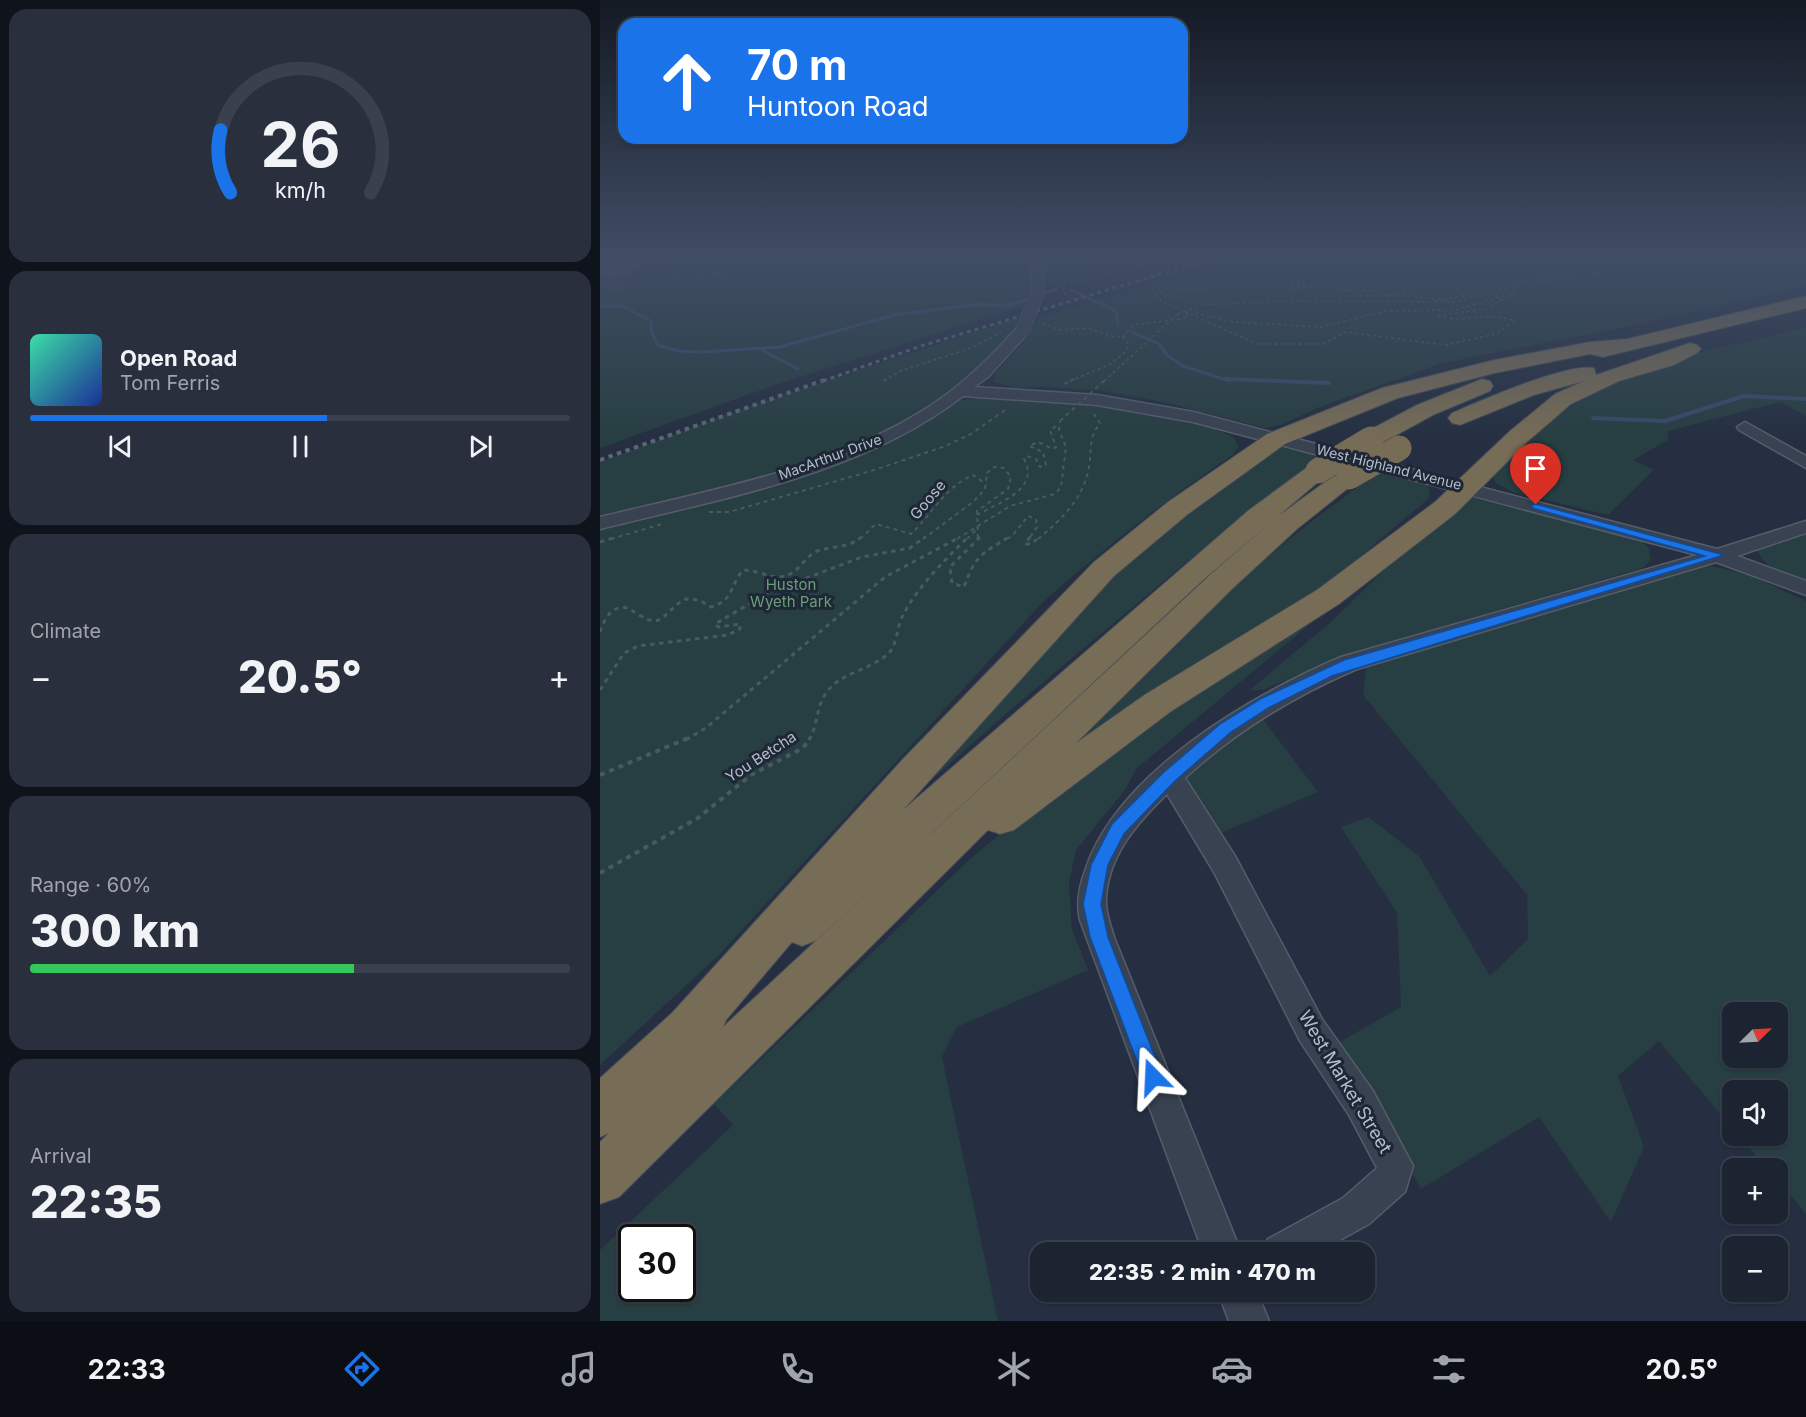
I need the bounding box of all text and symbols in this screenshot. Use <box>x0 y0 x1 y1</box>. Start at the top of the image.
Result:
text: 70 m <box>747 39 847 90</box>
icon: ahead <box>648 42 726 120</box>
text: Huntoon Road <box>747 90 929 123</box>
text: 26 <box>260 107 340 182</box>
text: km/h <box>275 177 325 203</box>
text: Open Road <box>120 345 237 371</box>
text: Tom Ferris <box>120 371 220 395</box>
icon: previous <box>104 430 137 463</box>
icon: pause <box>284 430 317 463</box>
icon: next <box>464 430 497 463</box>
street label: MacArthur Drive <box>776 430 884 483</box>
street label: West Highland Avenue <box>1315 440 1463 493</box>
pin <box>1510 443 1561 505</box>
icon: arrive <box>1519 452 1552 485</box>
street label: Goose <box>906 476 950 523</box>
park label: Huston Wyeth Park <box>750 575 833 611</box>
text: Climate <box>30 619 101 643</box>
text: 20.5° <box>238 649 362 704</box>
text: − <box>30 657 52 697</box>
text: + <box>548 657 570 697</box>
street label: You Betcha <box>722 727 800 786</box>
text: Range · 60% <box>30 873 151 897</box>
text: 300 km <box>30 903 200 958</box>
north arrow <box>1722 1002 1788 1068</box>
map controls <box>1722 1002 1788 1302</box>
street label: West Market Street <box>1294 1007 1396 1157</box>
position arrow <box>1121 1045 1185 1109</box>
button: sound <box>1722 1080 1788 1146</box>
text: Arrival <box>30 1144 92 1168</box>
button: + <box>1722 1158 1788 1224</box>
text: 22:35 <box>30 1174 162 1229</box>
speed limit sign: 30 <box>618 1224 696 1302</box>
button: − <box>1722 1236 1788 1302</box>
text: 22:35 · 2 min · 470 m <box>1089 1259 1316 1285</box>
icon: directions <box>341 1348 383 1390</box>
icon: music <box>558 1348 600 1390</box>
icon: phone <box>776 1348 818 1390</box>
icon: climate <box>993 1348 1035 1390</box>
icon: car <box>1211 1348 1253 1390</box>
icon: filters <box>1428 1348 1470 1390</box>
text: 22:33 <box>88 1353 166 1386</box>
text: 20.5° <box>1645 1353 1718 1386</box>

